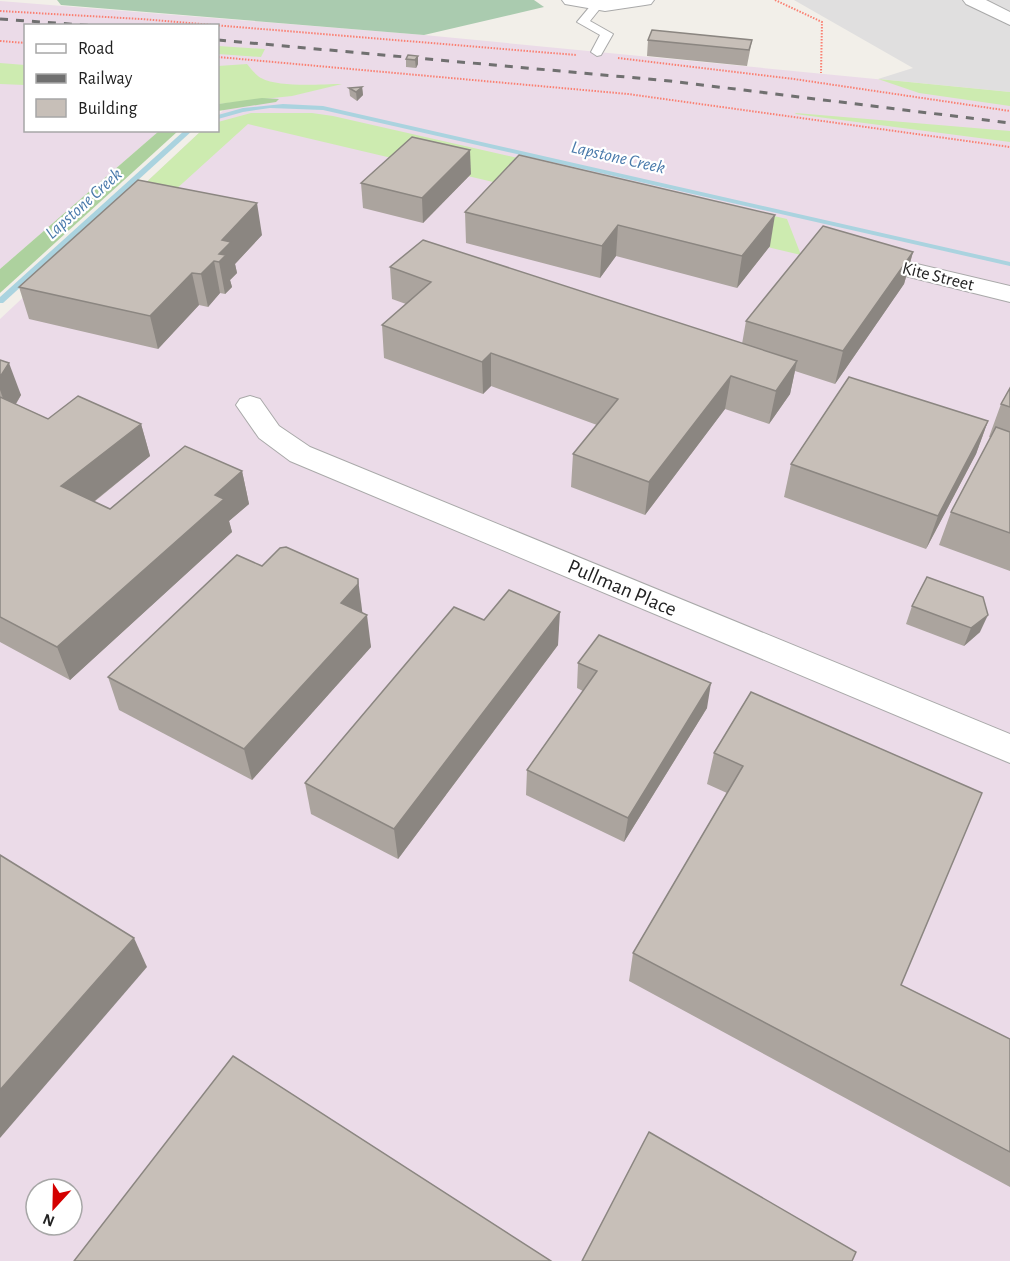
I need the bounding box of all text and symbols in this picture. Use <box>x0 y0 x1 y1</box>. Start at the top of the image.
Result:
legend <box>24 24 219 132</box>
text: Road <box>78 40 114 58</box>
text: Railway <box>78 70 133 88</box>
text: Building <box>78 100 138 118</box>
water label: Lapstone Creek <box>569 138 667 178</box>
water label: Lapstone Creek <box>42 165 126 243</box>
street label: Kite Street <box>900 259 976 295</box>
street label: Pullman Place <box>565 556 679 620</box>
north arrow <box>24 1177 84 1237</box>
text: N <box>41 1210 57 1229</box>

